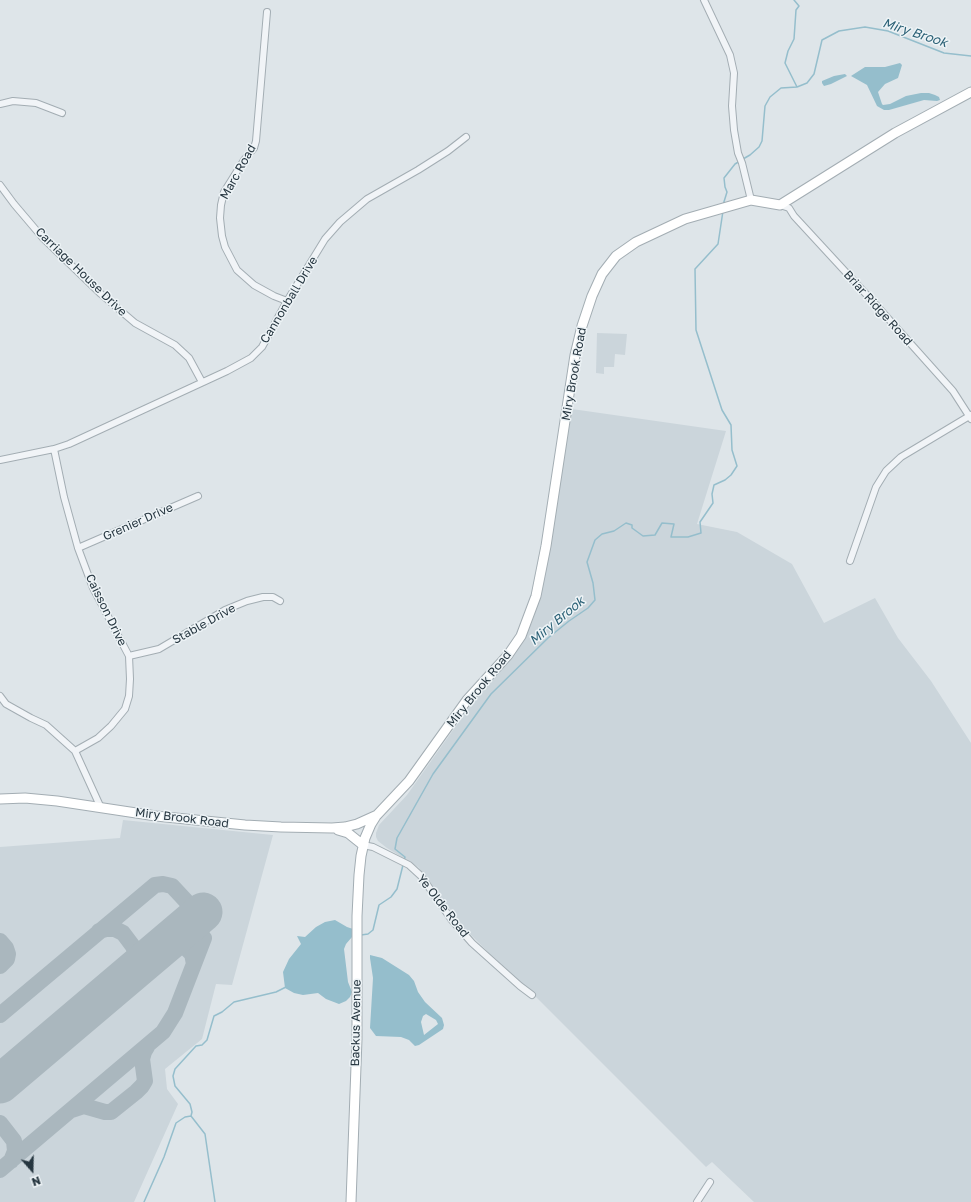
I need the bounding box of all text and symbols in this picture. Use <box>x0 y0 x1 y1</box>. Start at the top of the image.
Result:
water label: Miry Brook <box>881 15 949 51</box>
street label: Marc Road <box>217 142 259 202</box>
street label: Carriage House Drive <box>32 225 130 319</box>
street label: Cannonball Drive <box>257 254 321 346</box>
street label: Briar Ridge Road <box>841 268 915 348</box>
street label: Miry Brook Road <box>559 326 589 422</box>
street label: Grenier Drive <box>101 500 175 544</box>
street label: Caisson Drive <box>82 572 130 648</box>
water label: Miry Brook <box>526 593 588 649</box>
street label: Stable Drive <box>170 601 238 647</box>
street label: Miry Brook Road <box>444 648 514 730</box>
street label: Miry Brook Road <box>134 805 230 831</box>
street label: Ye Olde Road <box>414 872 472 940</box>
street label: Backus Avenue <box>348 979 364 1067</box>
north arrow <box>12 1150 52 1190</box>
text: N <box>30 1174 42 1189</box>

